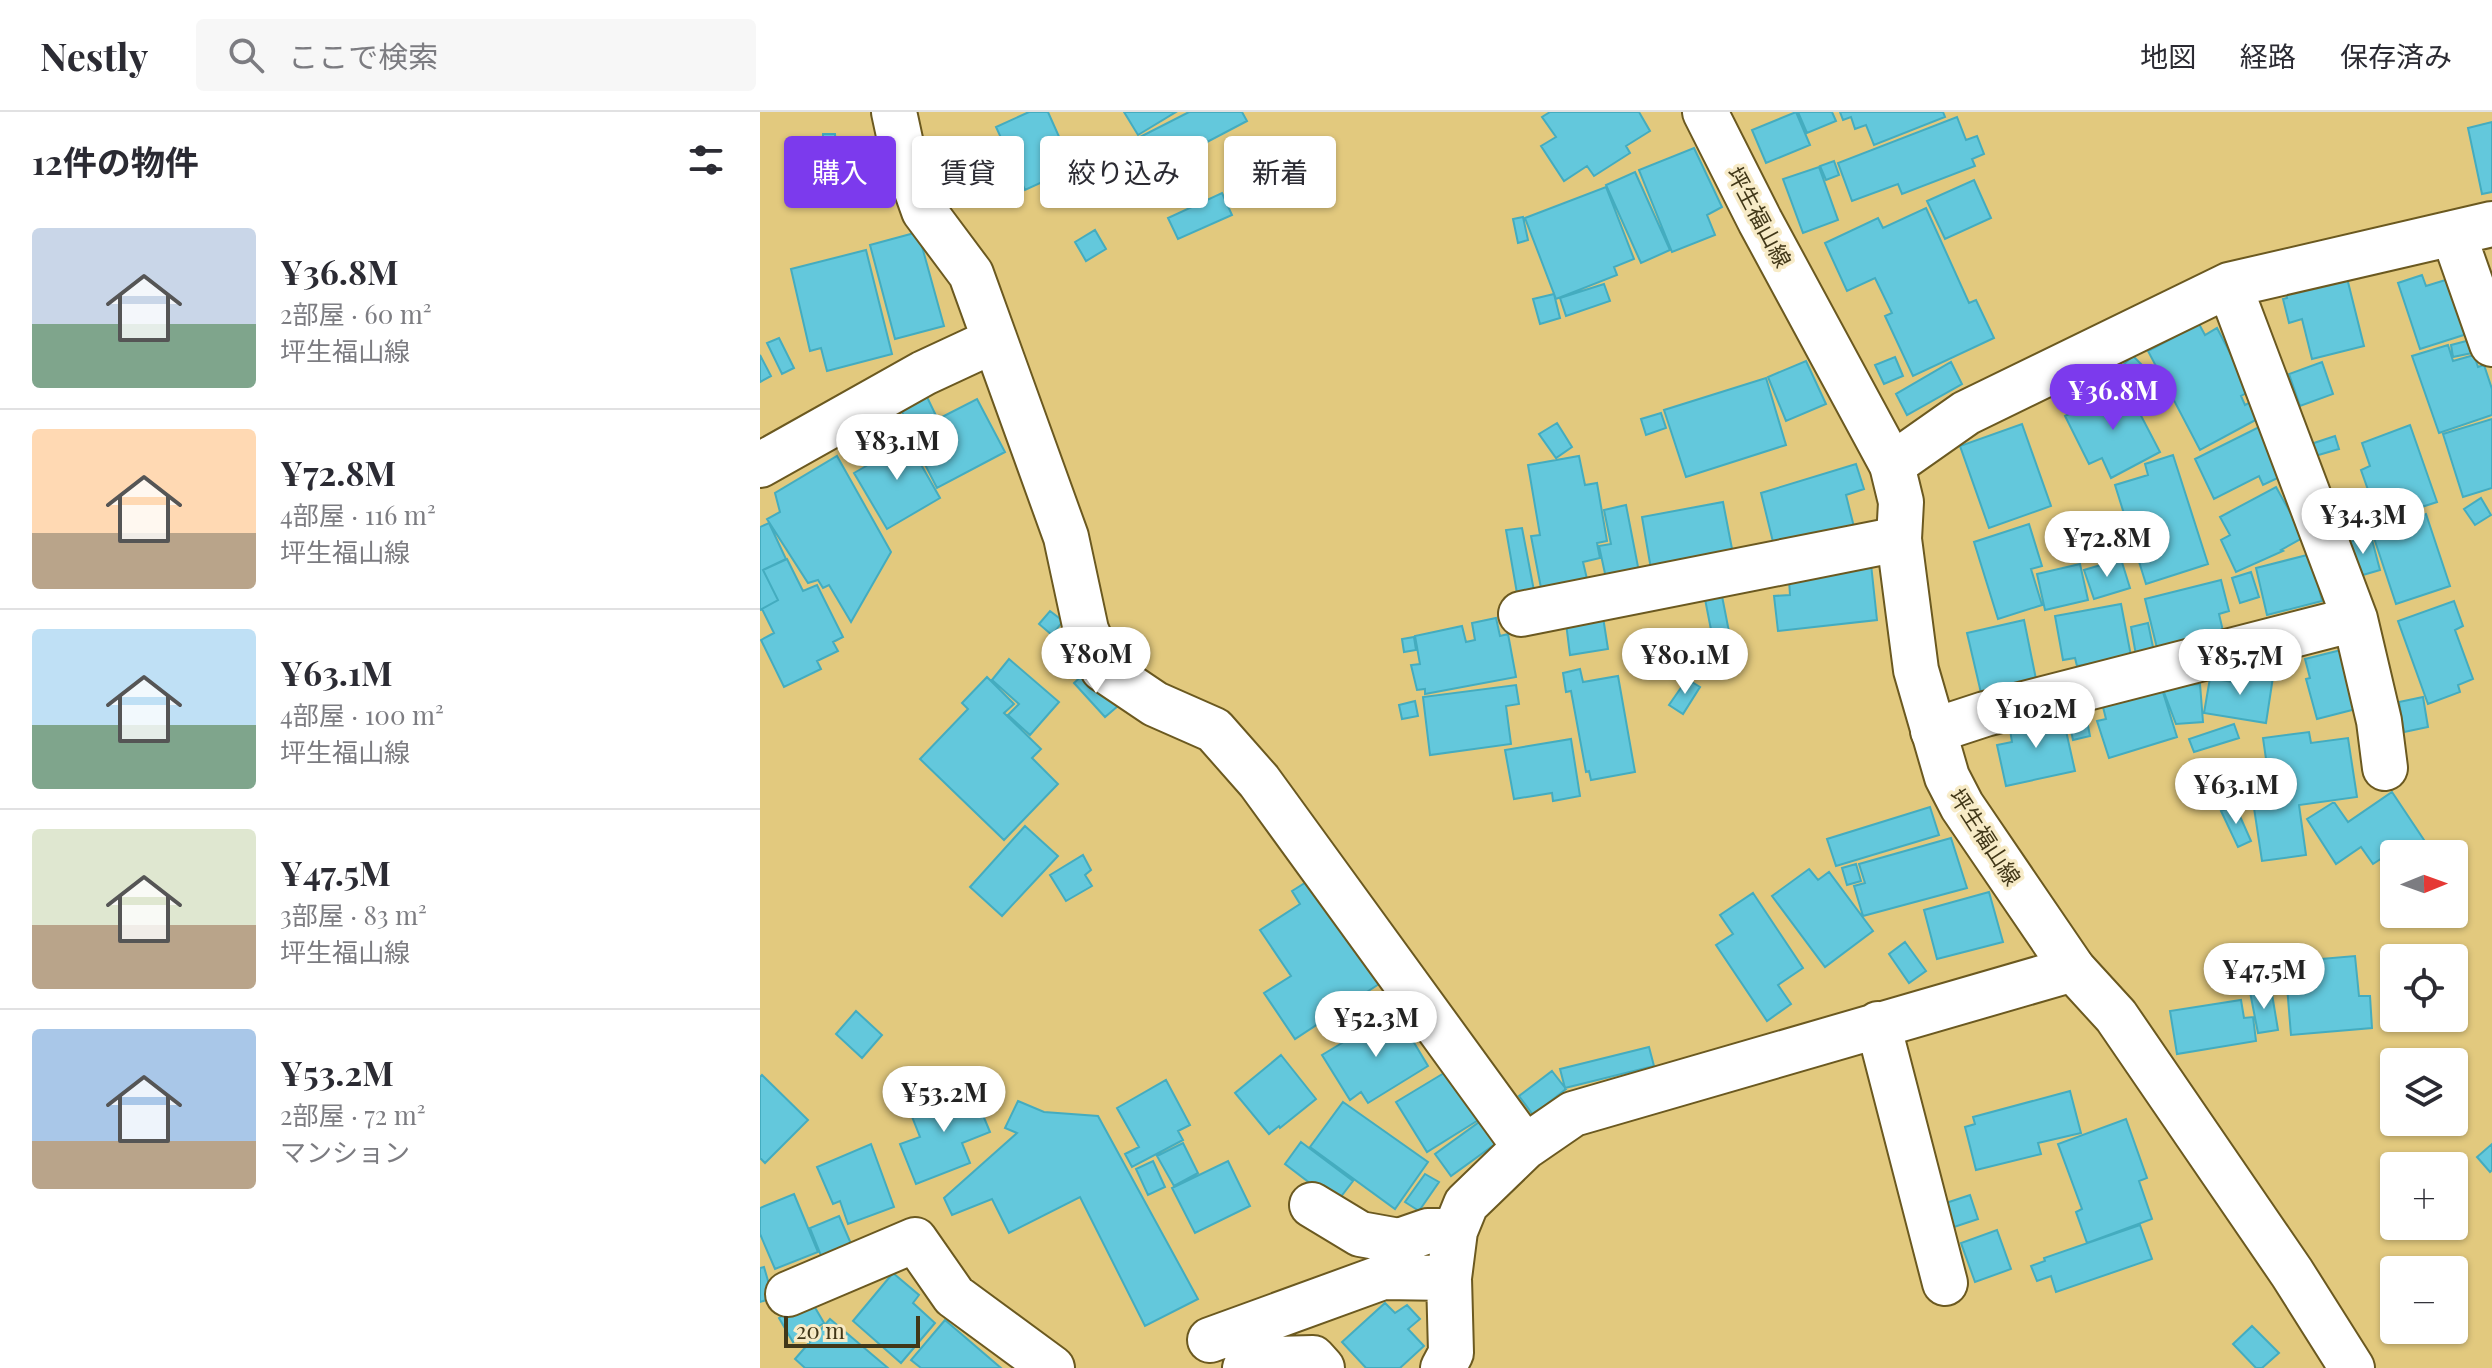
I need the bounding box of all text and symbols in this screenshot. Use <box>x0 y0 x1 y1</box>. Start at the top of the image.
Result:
search box <box>196 19 756 91</box>
text: Nestly <box>40 30 148 81</box>
icon: search <box>224 33 268 77</box>
text: ここで検索 <box>288 36 438 76</box>
text: 地図 <box>2140 37 2196 74</box>
text: 経路 <box>2240 37 2296 74</box>
text: 保存済み <box>2340 37 2452 74</box>
chip: 購入 <box>784 136 896 208</box>
chip: 賃貸 <box>912 136 1024 208</box>
chip: 絞り込み <box>1040 136 1208 208</box>
chip: 新着 <box>1224 136 1336 208</box>
text: 12件の物件 <box>32 138 199 184</box>
icon: filters <box>684 138 728 182</box>
street label: 坪生福山線 <box>1721 161 1799 272</box>
text: ¥36.8M <box>280 248 399 294</box>
icon: home <box>96 260 192 356</box>
text: 2部屋 · 60 m² <box>280 296 432 331</box>
text: 坪生福山線 <box>280 333 410 368</box>
pin: ¥36.8M <box>2048 364 2178 432</box>
text: ¥36.8M <box>2068 372 2158 407</box>
pin: ¥83.1M <box>832 414 962 482</box>
text: ¥83.1M <box>854 422 940 457</box>
text: ¥72.8M <box>280 449 396 495</box>
icon: home <box>96 461 192 557</box>
pin: ¥34.3M <box>2298 488 2428 556</box>
text: ¥34.3M <box>2319 496 2407 531</box>
text: 4部屋 · 116 m² <box>280 497 436 532</box>
pin: ¥72.8M <box>2042 511 2172 579</box>
text: ¥72.8M <box>2063 519 2151 554</box>
text: 坪生福山線 <box>280 534 410 569</box>
pin: ¥80M <box>1049 627 1143 695</box>
pin: ¥80.1M <box>1620 628 1750 696</box>
pin: ¥85.7M <box>2175 629 2305 697</box>
text: ¥80M <box>1059 635 1133 670</box>
text: ¥80.1M <box>1640 636 1730 671</box>
text: ¥85.7M <box>2197 637 2283 672</box>
text: ¥63.1M <box>280 649 392 695</box>
icon: home <box>96 661 192 757</box>
pin: ¥102M <box>1980 682 2092 750</box>
text: ¥102M <box>1995 690 2077 725</box>
text: 4部屋 · 100 m² <box>280 697 444 732</box>
text: 坪生福山線 <box>280 734 410 769</box>
pin: ¥63.1M <box>2171 758 2301 826</box>
text: ¥63.1M <box>2193 766 2279 801</box>
street label: 坪生福山線 <box>1943 782 2028 891</box>
north arrow <box>2380 840 2468 928</box>
map controls <box>2380 840 2468 1344</box>
text: ¥47.5M <box>280 849 391 895</box>
icon: home <box>96 861 192 957</box>
text: 3部屋 · 83 m² <box>280 897 427 932</box>
text: 坪生福山線 <box>280 934 410 969</box>
pin: ¥47.5M <box>2199 943 2329 1011</box>
button: locate <box>2380 944 2468 1032</box>
text: ¥47.5M <box>2222 951 2306 986</box>
pin: ¥52.3M <box>1311 991 1441 1059</box>
text: ¥52.3M <box>1333 999 1419 1034</box>
button: layers <box>2380 1048 2468 1136</box>
text: ¥53.2M <box>280 1049 394 1095</box>
icon: home <box>96 1061 192 1157</box>
pin: ¥53.2M <box>879 1066 1009 1134</box>
text: ¥53.2M <box>901 1074 987 1109</box>
text: 2部屋 · 72 m² <box>280 1097 426 1132</box>
text: マンション <box>280 1134 410 1169</box>
button: + <box>2380 1152 2468 1240</box>
button: − <box>2380 1256 2468 1344</box>
scale bar <box>784 1312 920 1348</box>
text: 20 m <box>796 1315 845 1345</box>

